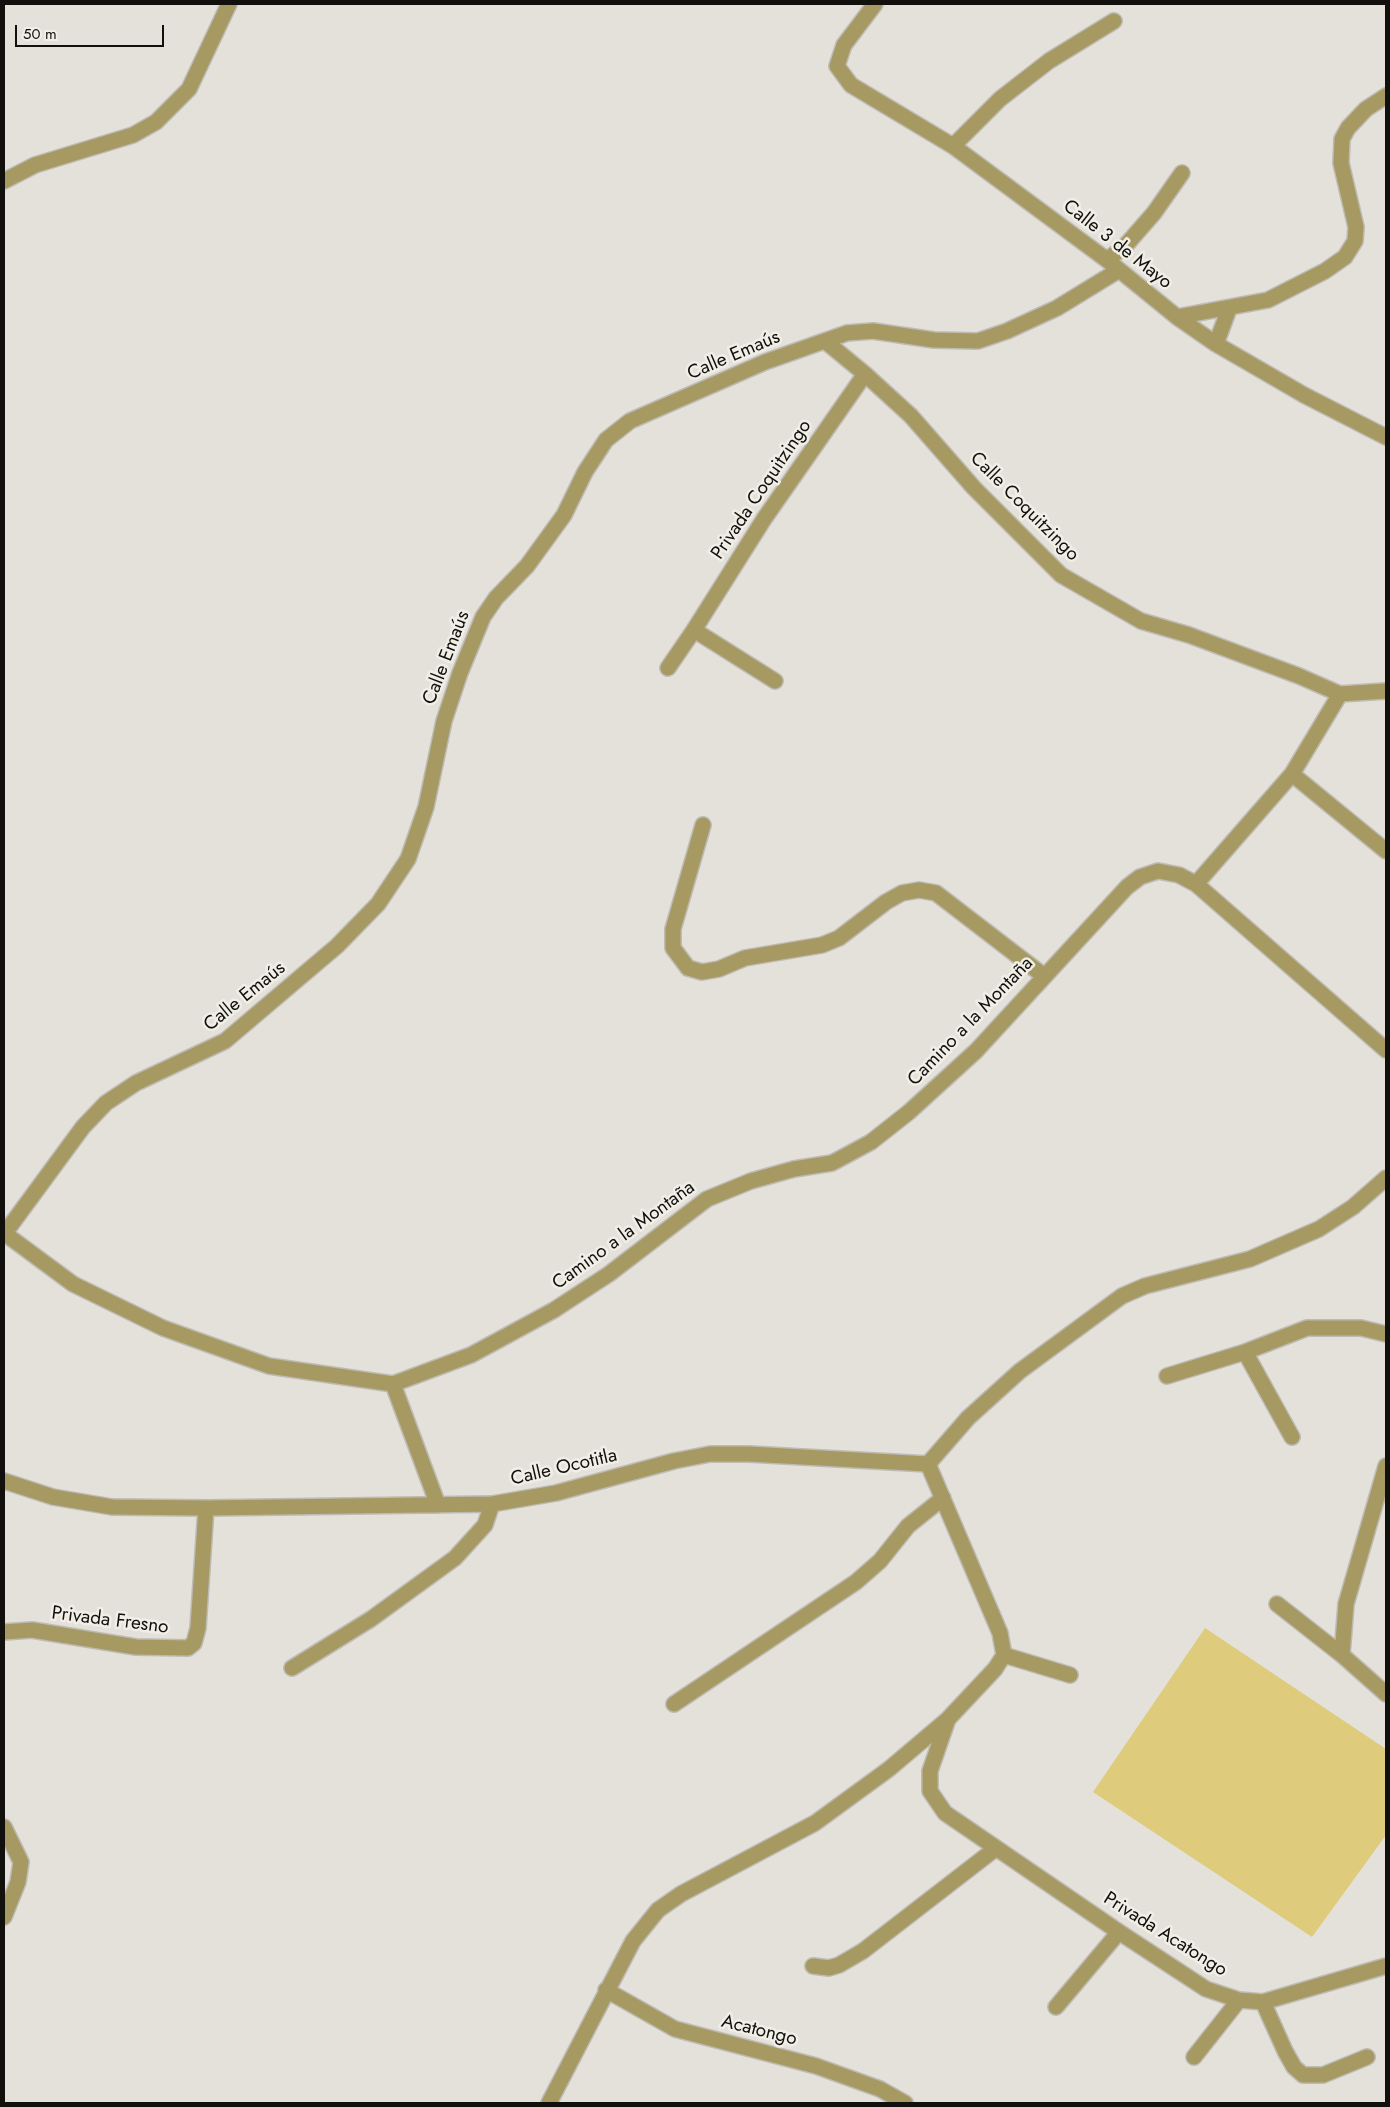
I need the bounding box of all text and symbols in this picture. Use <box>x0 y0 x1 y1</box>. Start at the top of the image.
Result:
scale bar <box>18 15 166 47</box>
text: 50 m <box>23 23 57 45</box>
street label: Calle 3 de Mayo <box>1058 195 1176 295</box>
street label: Calle Emaús <box>684 326 784 386</box>
street label: Privada Coquitzingo <box>707 416 817 564</box>
street label: Calle Coquitzingo <box>965 448 1083 566</box>
street label: Calle Emaús <box>419 608 475 708</box>
street label: Camino a la Montaña <box>904 953 1038 1091</box>
street label: Calle Emaús <box>200 957 290 1037</box>
street label: Camino a la Montaña <box>548 1177 700 1295</box>
street label: Calle Ocotitla <box>509 1445 619 1491</box>
street label: Privada Fresno <box>50 1603 170 1639</box>
street label: Privada Acatongo <box>1099 1888 1231 1982</box>
street label: Acatongo <box>719 2011 799 2051</box>

